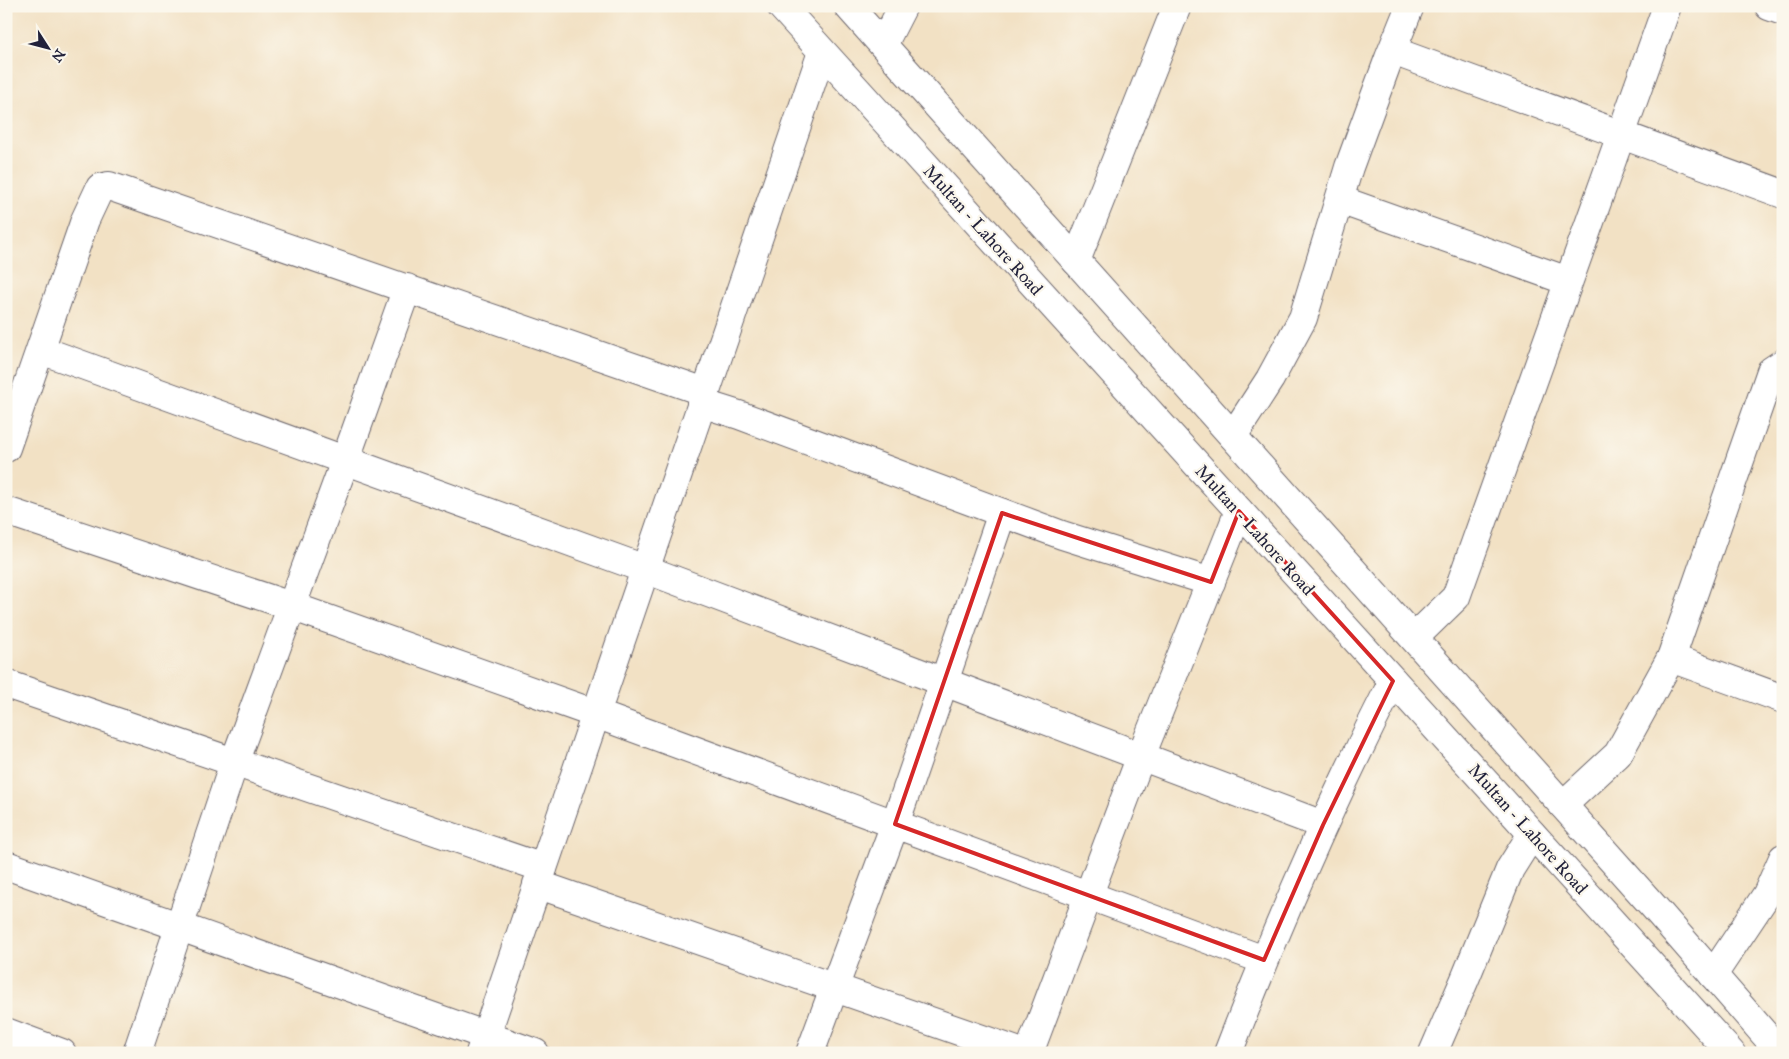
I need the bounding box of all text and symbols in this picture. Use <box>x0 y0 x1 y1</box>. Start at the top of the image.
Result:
north arrow <box>22 22 72 72</box>
text: N <box>48 46 68 65</box>
street label: Multan - Lahore Road <box>919 160 1047 300</box>
street label: Multan - Lahore Road <box>1191 460 1319 600</box>
street label: Multan - Lahore Road <box>1464 759 1592 899</box>

